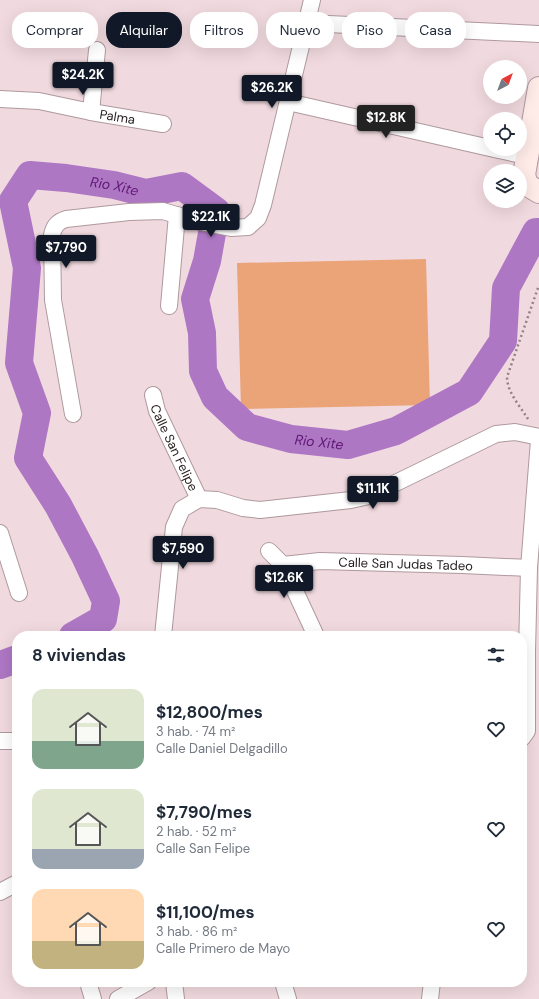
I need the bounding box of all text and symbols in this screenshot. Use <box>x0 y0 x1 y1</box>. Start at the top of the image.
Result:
chip: Comprar <box>12 12 98 48</box>
chip: Alquilar <box>106 12 182 48</box>
chip: Filtros <box>190 12 258 48</box>
chip: Nuevo <box>266 12 334 48</box>
chip: Piso <box>342 12 397 48</box>
chip: Casa <box>405 12 466 48</box>
north arrow <box>483 60 527 104</box>
map controls <box>483 60 527 208</box>
pin: $24.2K <box>50 62 116 96</box>
text: $24.2K <box>62 66 104 83</box>
pin: $26.2K <box>239 75 305 109</box>
text: $26.2K <box>251 79 293 96</box>
street label: Palma <box>98 105 137 128</box>
pin: $12.8K <box>353 105 419 139</box>
text: $12.8K <box>366 109 406 126</box>
button: locate <box>483 112 527 156</box>
button: layers <box>483 164 527 208</box>
water label: Rio Xite <box>89 173 141 200</box>
pin: $22.1K <box>178 204 244 238</box>
text: $22.1K <box>192 208 230 225</box>
pin: $7,790 <box>33 235 99 269</box>
text: $7,790 <box>45 239 87 256</box>
street label: Calle San Felipe <box>147 403 202 494</box>
water label: Rio Xite <box>294 430 344 453</box>
pin: $11.1K <box>340 476 406 510</box>
text: $11.1K <box>356 480 390 497</box>
pin: $7,590 <box>150 536 216 570</box>
text: $7,590 <box>162 540 204 557</box>
street label: Calle San Judas Tadeo <box>338 553 474 574</box>
pin: $12.6K <box>251 565 317 599</box>
text: $12.6K <box>264 569 304 586</box>
text: 8 viviendas <box>32 644 126 666</box>
icon: filters <box>485 644 507 666</box>
text: $12,800/mes <box>156 701 263 723</box>
icon: home <box>64 705 112 753</box>
icon: heart <box>485 718 507 740</box>
text: 3 hab. · 74 m² <box>156 723 235 740</box>
text: Calle Daniel Delgadillo <box>156 740 288 757</box>
text: $7,790/mes <box>156 801 252 823</box>
icon: home <box>64 805 112 853</box>
icon: heart <box>485 818 507 840</box>
text: 2 hab. · 52 m² <box>156 823 236 840</box>
text: Calle San Felipe <box>156 840 250 857</box>
text: $11,100/mes <box>156 901 254 923</box>
icon: home <box>64 905 112 953</box>
icon: heart <box>485 918 507 940</box>
text: 3 hab. · 86 m² <box>156 923 237 940</box>
text: Calle Primero de Mayo <box>156 940 290 957</box>

